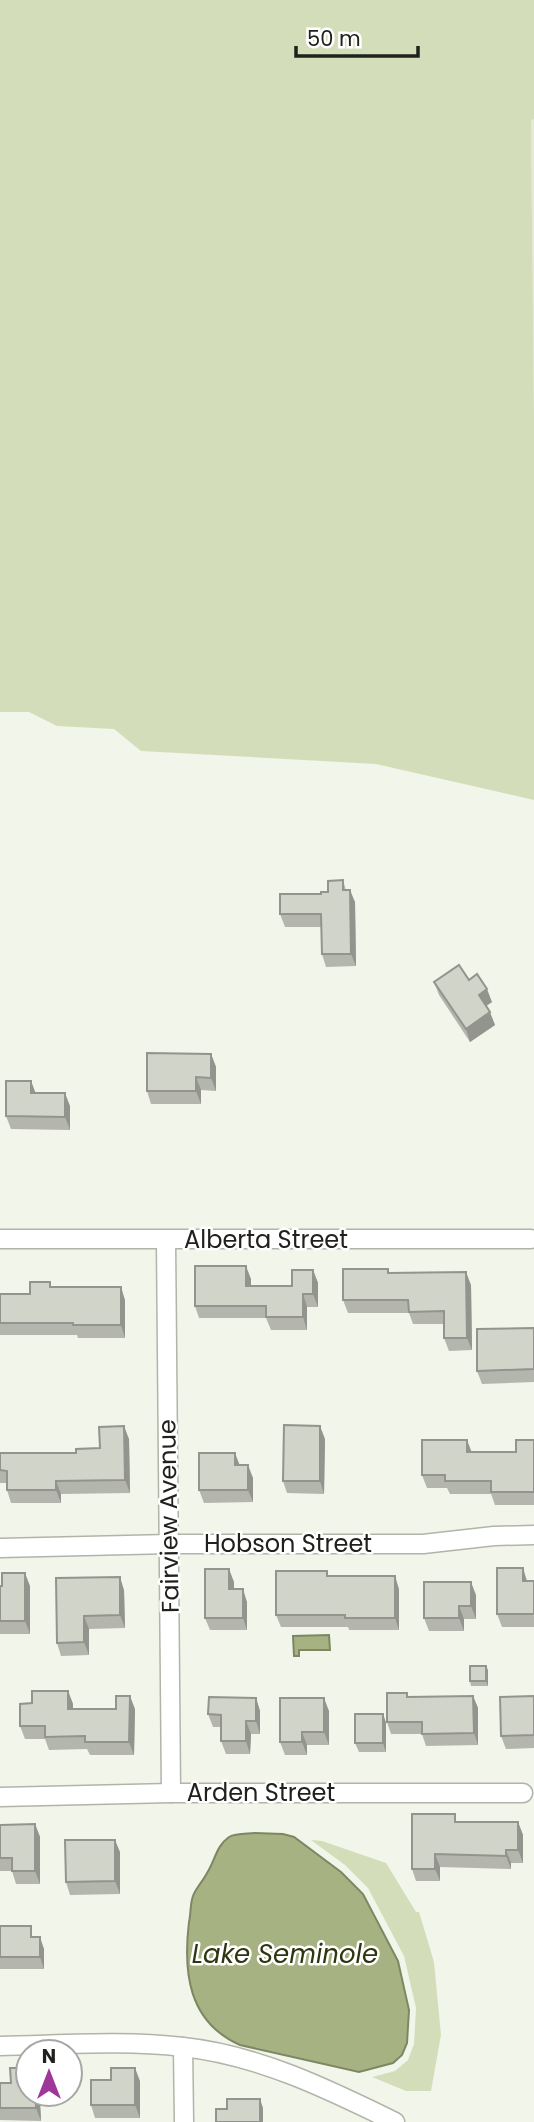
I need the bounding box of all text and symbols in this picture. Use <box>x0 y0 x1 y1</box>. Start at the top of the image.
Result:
scale bar <box>296 14 419 58</box>
text: 50 m <box>307 24 361 53</box>
street label: Alberta Street <box>184 1223 348 1256</box>
street label: Fairview Avenue <box>150 1419 187 1613</box>
street label: Hobson Street <box>204 1527 372 1560</box>
street label: Arden Street <box>187 1776 335 1809</box>
water label: Lake Seminole <box>192 1936 378 1972</box>
north arrow <box>14 2038 84 2108</box>
text: N <box>42 2043 56 2070</box>

